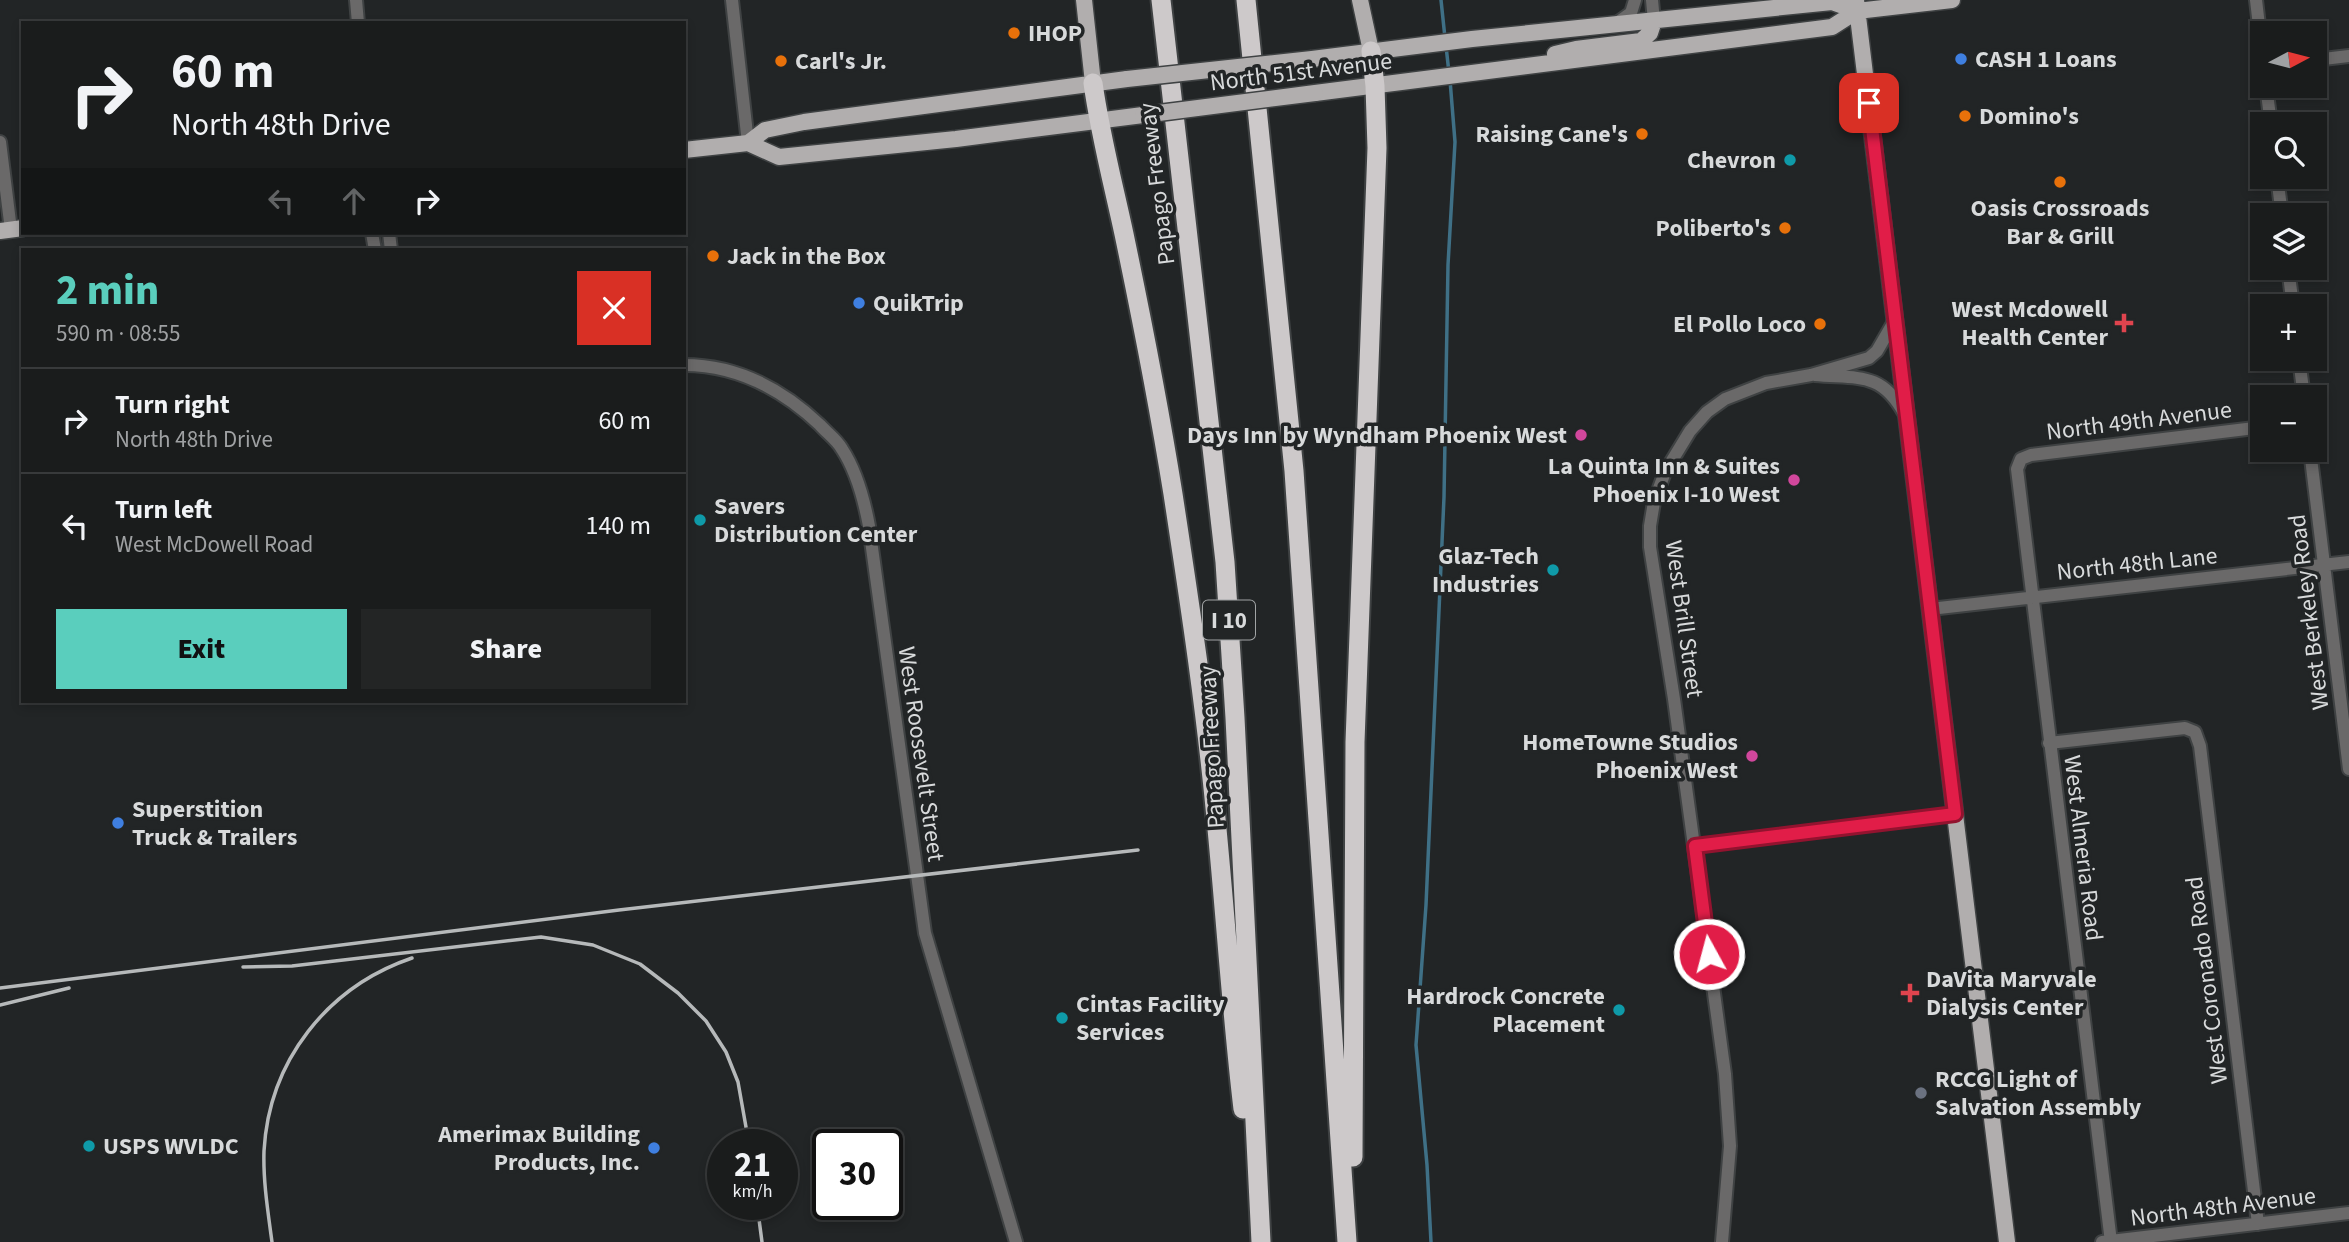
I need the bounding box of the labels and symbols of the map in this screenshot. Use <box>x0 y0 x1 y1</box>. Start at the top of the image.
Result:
place label: IHOP <box>1028 16 1082 51</box>
north arrow <box>2250 21 2328 98</box>
marker: IHOP <box>1006 25 1022 41</box>
place label: CASH 1 Loans <box>1975 42 2117 77</box>
street label: North 51st Avenue <box>1208 43 1394 101</box>
place label: Carl's Jr. <box>795 44 887 79</box>
marker: CASH 1 Loans <box>1953 51 1969 67</box>
marker: Carl's Jr. <box>773 53 789 69</box>
pin <box>1839 73 1899 133</box>
place label: Domino's <box>1979 99 2079 134</box>
street label: Papago Freeway <box>1130 101 1184 267</box>
marker: Domino's <box>1957 108 1973 124</box>
place label: Raising Cane's <box>1475 117 1628 152</box>
marker: Raising Cane's <box>1634 126 1650 142</box>
place label: Chevron <box>1687 143 1776 178</box>
marker: Chevron <box>1782 152 1798 168</box>
marker: Oasis Crossroads Bar & Grill <box>2052 174 2068 190</box>
place label: Oasis Crossroads Bar & Grill <box>1971 191 2149 254</box>
place label: Poliberto's <box>1656 211 1771 246</box>
marker: Poliberto's <box>1777 220 1793 236</box>
place label: Jack in the Box <box>727 239 886 274</box>
marker: Jack in the Box <box>705 248 721 264</box>
place label: QuikTrip <box>873 286 964 321</box>
place label: West Mcdowell Health Center <box>1952 292 2108 355</box>
marker: QuikTrip <box>851 295 867 311</box>
place label: El Pollo Loco <box>1673 307 1806 342</box>
marker: West Mcdowell Health Center <box>2114 313 2134 333</box>
marker: El Pollo Loco <box>1812 316 1828 332</box>
street label: North 49th Avenue <box>2044 392 2234 450</box>
place label: Days Inn by Wyndham Phoenix West <box>1187 418 1567 453</box>
marker: Days Inn by Wyndham Phoenix West <box>1573 427 1589 443</box>
place label: La Quinta Inn & Suites Phoenix I-10 West <box>1548 449 1780 512</box>
marker: La Quinta Inn & Suites Phoenix I-10 West <box>1786 472 1802 488</box>
place label: Savers Distribution Center <box>714 489 918 552</box>
marker: Savers Distribution Center <box>692 512 708 528</box>
street label: West Berkeley Road <box>2280 512 2338 712</box>
street label: West Brill Street <box>1656 538 1712 700</box>
street label: North 48th Lane <box>2055 538 2219 590</box>
place label: Glaz-Tech Industries <box>1432 539 1539 602</box>
marker: Glaz-Tech Industries <box>1545 562 1561 578</box>
road number: I 10 <box>1203 600 1255 640</box>
street label: West Roosevelt Street <box>889 644 953 864</box>
street label: Papago Freeway <box>1190 665 1234 829</box>
place label: HomeTowne Studios Phoenix West <box>1522 725 1738 788</box>
marker: HomeTowne Studios Phoenix West <box>1744 748 1760 764</box>
street label: West Almeria Road <box>2054 753 2112 943</box>
place label: Superstition Truck & Trailers <box>132 792 297 855</box>
marker: Superstition Truck & Trailers <box>110 815 126 831</box>
street label: West Coronado Road <box>2177 874 2237 1086</box>
position arrow <box>1672 917 1746 991</box>
place label: DaVita Maryvale Dialysis Center <box>1926 962 2097 1025</box>
place label: Hardrock Concrete Placement <box>1406 979 1605 1042</box>
marker: DaVita Maryvale Dialysis Center <box>1900 983 1920 1003</box>
place label: Cintas Facility Services <box>1076 987 1225 1050</box>
marker: Hardrock Concrete Placement <box>1611 1002 1627 1018</box>
marker: Cintas Facility Services <box>1054 1010 1070 1026</box>
place label: RCCG Light of Salvation Assembly <box>1935 1062 2142 1125</box>
marker: RCCG Light of Salvation Assembly <box>1913 1085 1929 1101</box>
place label: Amerimax Building Products, Inc. <box>437 1117 640 1180</box>
place label: USPS WVLDC <box>103 1129 239 1164</box>
speed limit sign: 30 <box>812 1129 903 1220</box>
marker: USPS WVLDC <box>81 1138 97 1154</box>
marker: Amerimax Building Products, Inc. <box>646 1140 662 1156</box>
street label: North 48th Avenue <box>2128 1178 2318 1236</box>

